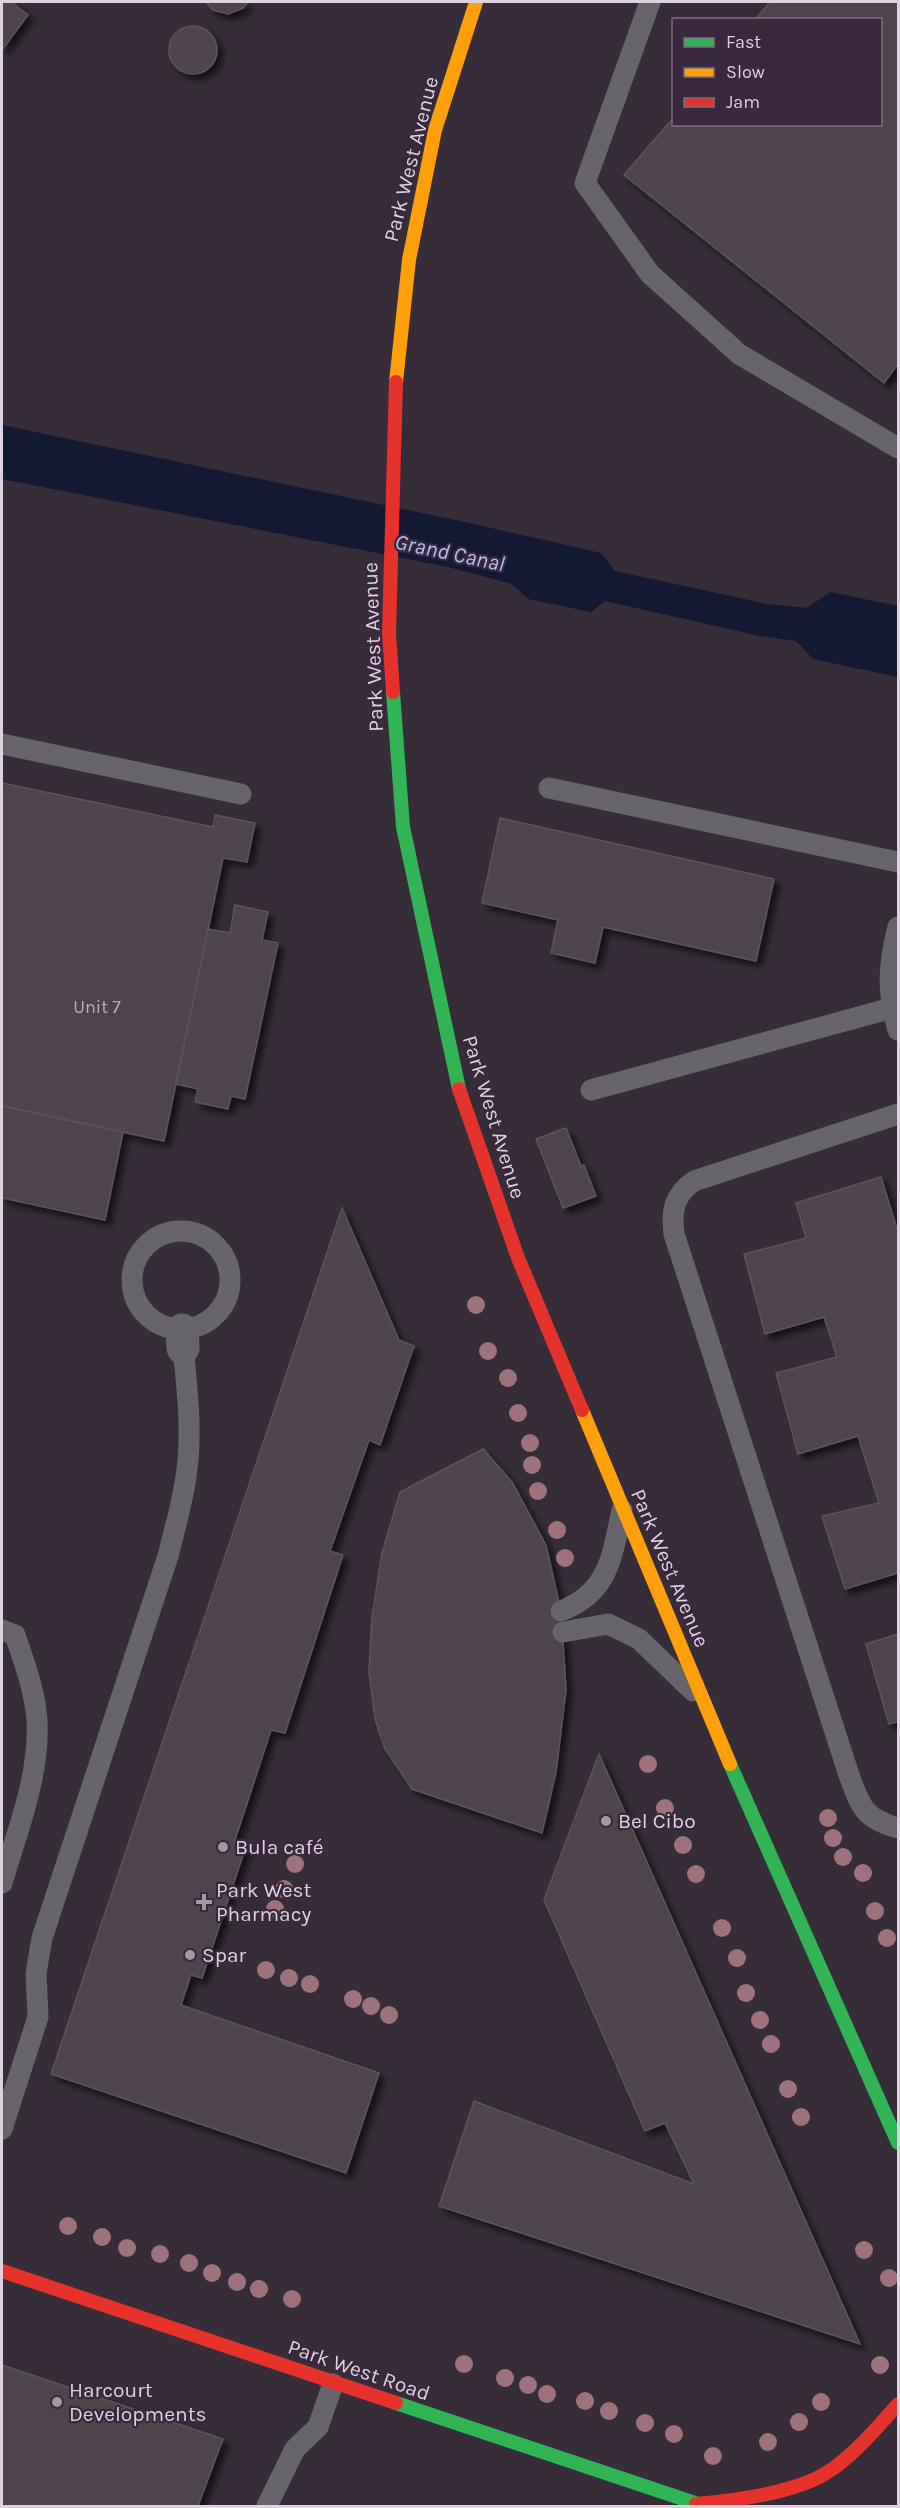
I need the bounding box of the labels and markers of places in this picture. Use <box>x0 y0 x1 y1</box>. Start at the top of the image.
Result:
place label: Bel Cibo <box>618 1809 696 1833</box>
marker: Bel Cibo <box>599 1814 613 1828</box>
place label: Bula café <box>235 1835 324 1859</box>
marker: Bula café <box>216 1840 230 1854</box>
place label: Park West Pharmacy <box>216 1878 312 1926</box>
marker: Park West Pharmacy <box>197 1895 211 1909</box>
place label: Spar <box>202 1943 247 1967</box>
marker: Spar <box>183 1948 197 1962</box>
place label: Harcourt Developments <box>69 2378 207 2426</box>
marker: Harcourt Developments <box>50 2395 64 2409</box>

